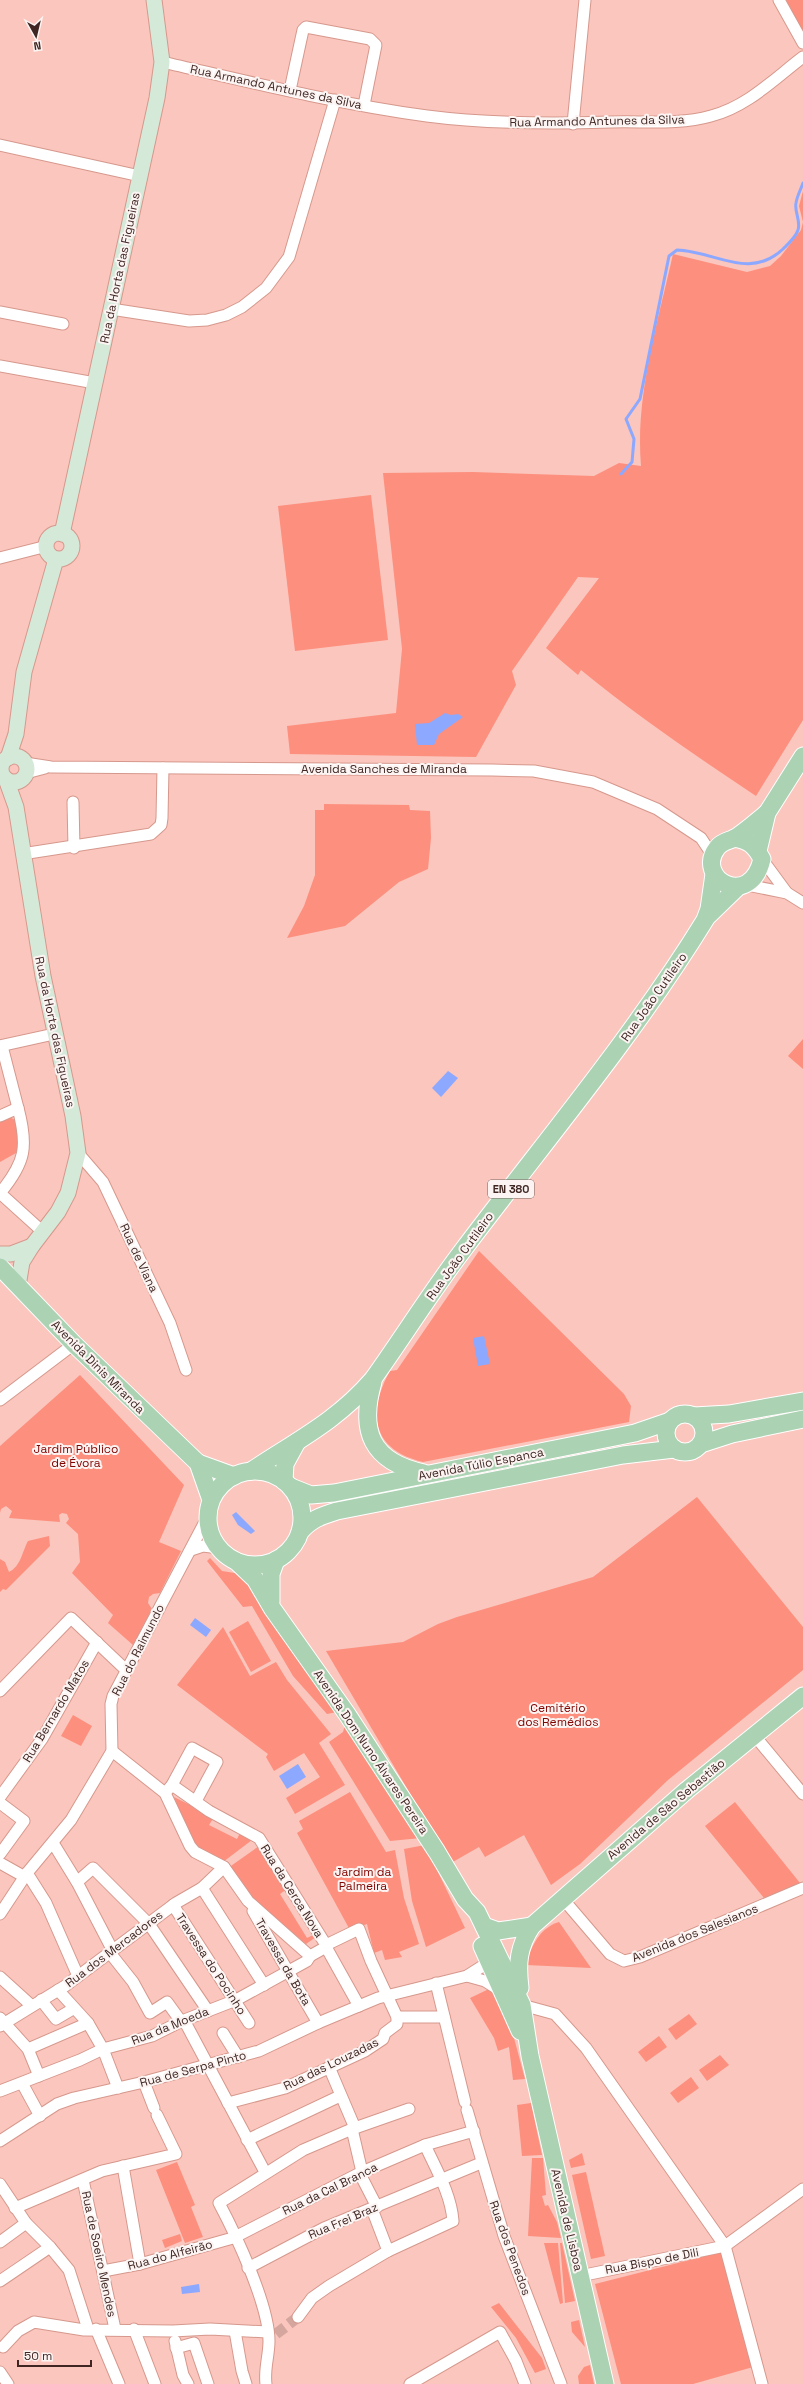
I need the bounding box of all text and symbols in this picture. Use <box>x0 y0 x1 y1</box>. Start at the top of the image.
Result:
north arrow <box>16 16 56 56</box>
text: N <box>33 38 42 53</box>
street label: Rua Armando Antunes da Silva <box>189 61 363 113</box>
street label: Rua Armando Antunes da Silva <box>509 111 685 131</box>
street label: Rua da Horta das Figueiras <box>96 191 144 345</box>
street label: Avenida Sanches de Miranda <box>301 761 467 777</box>
street label: Rua João Cutileiro <box>617 950 691 1044</box>
street label: Rua da Horta das Figueiras <box>31 955 79 1109</box>
road number: EN 380 <box>488 1180 534 1198</box>
street label: Rua João Cutileiro <box>423 1209 497 1303</box>
street label: Rua de Viana <box>116 1221 162 1295</box>
street label: Avenida Dinis Miranda <box>48 1317 148 1417</box>
park label: Jardim Público de Évora <box>34 1441 118 1471</box>
street label: Avenida Túlio Espanca <box>417 1444 545 1484</box>
street label: Rua do Raimundo <box>108 1602 168 1698</box>
street label: Rua Bernardo Matos <box>19 1657 93 1765</box>
street label: Avenida Dom Nuno Álvares Pereira <box>310 1667 432 1837</box>
park label: Cemitério dos Remédios <box>517 1700 599 1730</box>
street label: Avenida de São Sebastião <box>604 1755 728 1863</box>
street label: Rua da Cerca Nova <box>257 1841 327 1941</box>
park label: Jardim da Palmeira <box>335 1864 391 1894</box>
street label: Avenida dos Salesianos <box>630 1900 760 1966</box>
street label: Rua dos Mercadores <box>62 1907 166 1991</box>
street label: Travessa do Pocinho <box>172 1910 250 2018</box>
street label: Travessa da Bota <box>252 1915 315 2009</box>
street label: Rua da Moeda <box>129 2003 211 2049</box>
street label: Rua das Louzadas <box>281 2034 381 2094</box>
street label: Rua de Serpa Pinto <box>138 2047 248 2091</box>
street label: Rua da Cal Branca <box>280 2159 380 2219</box>
street label: Avenida de Lisboa <box>547 2167 587 2273</box>
street label: Rua de Soeiro Mendes <box>78 2190 120 2318</box>
street label: Rua Frei Braz <box>306 2199 380 2243</box>
street label: Rua dos Penedos <box>485 2199 535 2297</box>
street label: Rua do Alfeirão <box>126 2236 214 2274</box>
street label: Rua Bispo de Dili <box>604 2244 700 2278</box>
scale bar <box>18 2342 91 2368</box>
text: 50 m <box>24 2348 52 2364</box>

